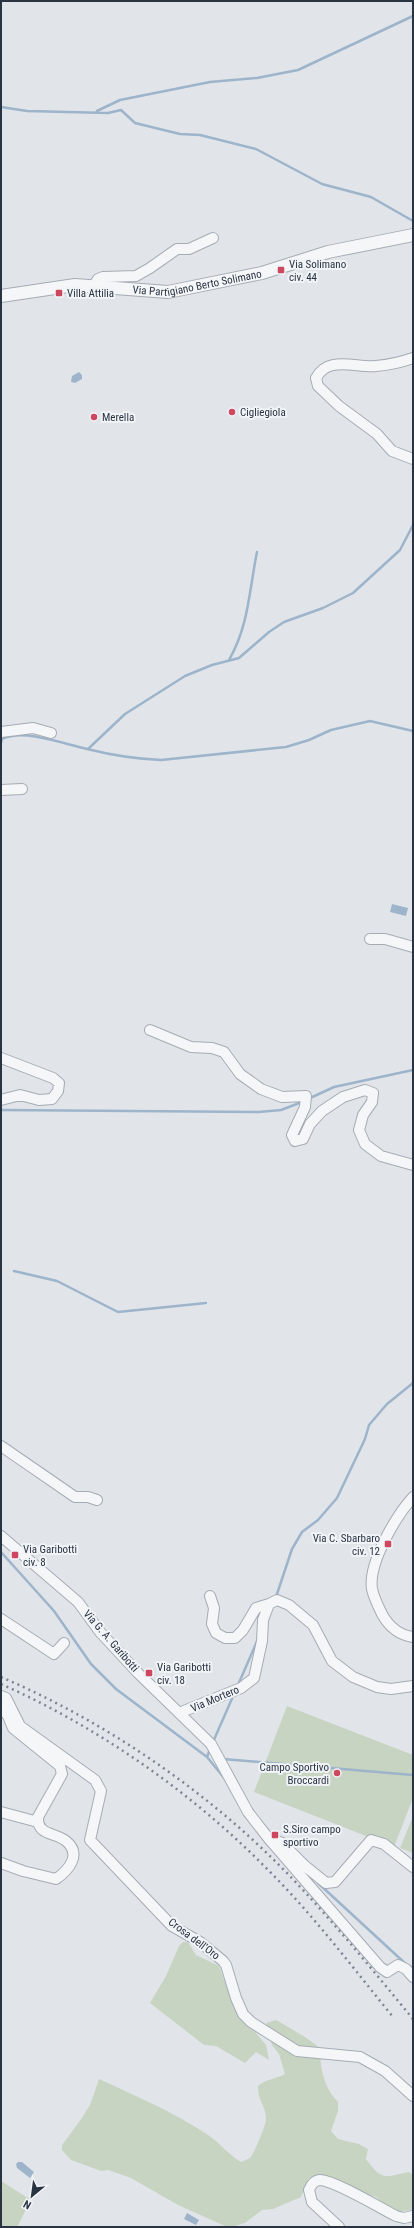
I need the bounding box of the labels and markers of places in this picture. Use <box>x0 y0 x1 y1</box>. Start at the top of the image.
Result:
place label: Via Solimano civ. 44 <box>289 258 347 284</box>
marker: Via Solimano civ. 44 <box>276 265 286 275</box>
place label: Villa Attilia <box>67 287 114 300</box>
marker: Villa Attilia <box>54 288 64 298</box>
place label: Cigliegiola <box>240 406 286 419</box>
marker: Cigliegiola <box>227 407 237 417</box>
place label: Merella <box>102 411 134 424</box>
marker: Merella <box>89 412 99 422</box>
place label: Via C. Sbarbaro civ. 12 <box>313 1532 380 1558</box>
marker: Via C. Sbarbaro civ. 12 <box>383 1539 393 1549</box>
place label: Via Garibotti civ. 8 <box>23 1543 77 1569</box>
marker: Via Garibotti civ. 8 <box>10 1550 20 1560</box>
place label: Via Garibotti civ. 18 <box>157 1661 211 1687</box>
marker: Via Garibotti civ. 18 <box>144 1668 154 1678</box>
place label: Campo Sportivo Broccardi <box>260 1761 329 1787</box>
marker: Campo Sportivo Broccardi <box>332 1768 342 1778</box>
place label: S.Siro campo sportivo <box>283 1823 341 1849</box>
marker: S.Siro campo sportivo <box>270 1830 280 1840</box>

